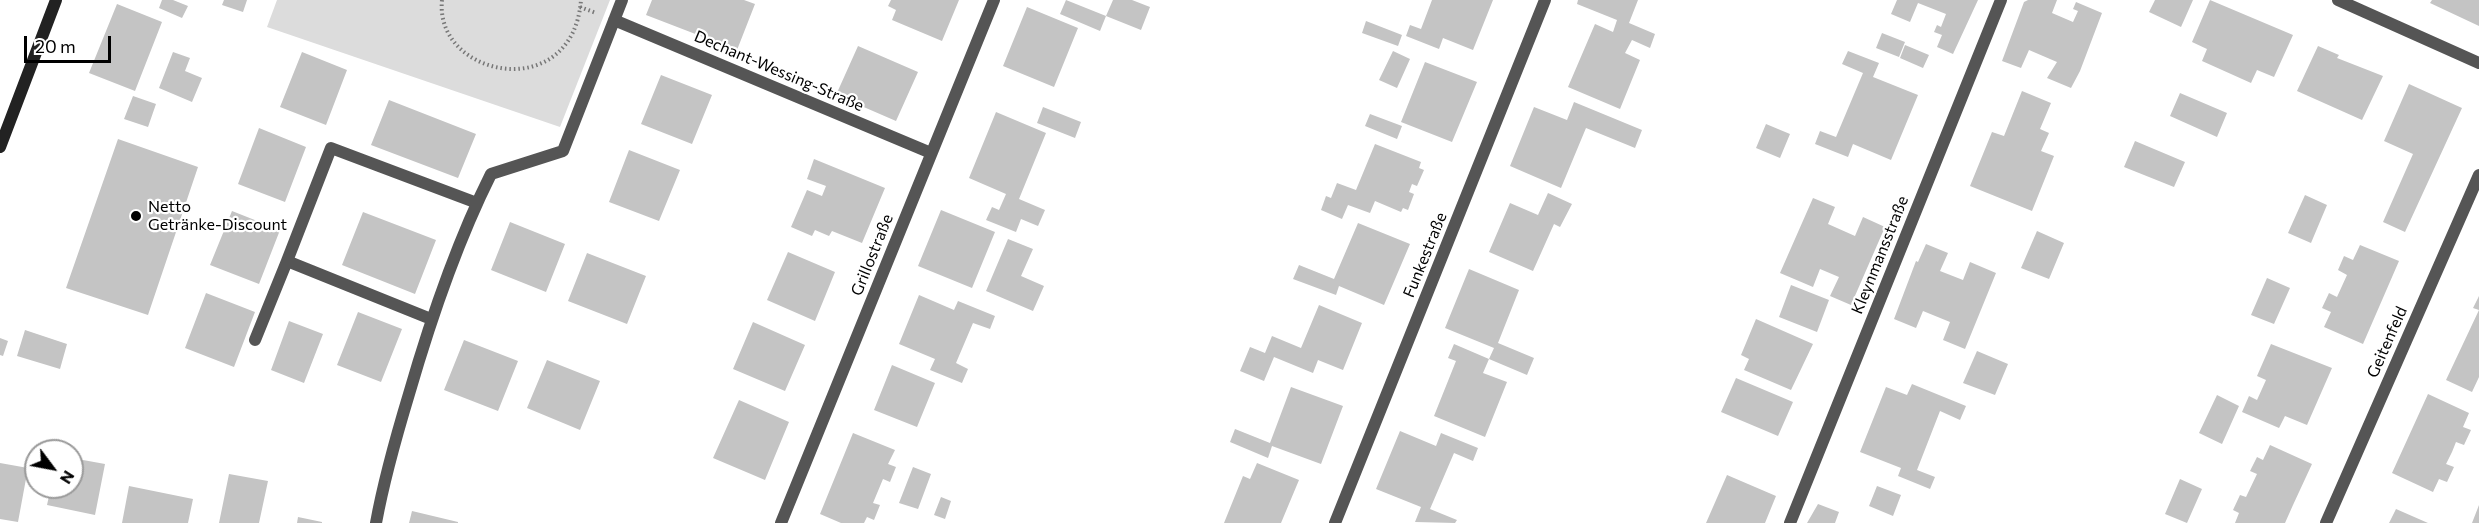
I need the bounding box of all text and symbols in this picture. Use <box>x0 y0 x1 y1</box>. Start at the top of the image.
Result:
scale bar <box>27 24 114 62</box>
street label: Dechant-Wessing-Straße <box>691 27 867 115</box>
text: 20 m <box>35 35 76 57</box>
street label: Kleynmansstraße <box>1848 193 1912 317</box>
place label: Netto Getränke-Discount <box>148 197 287 235</box>
marker: Netto Getränke-Discount <box>129 209 143 223</box>
street label: Funkestraße <box>1399 210 1451 300</box>
street label: Grillostraße <box>847 211 897 299</box>
street label: Geitenfeld <box>2363 303 2411 381</box>
north arrow <box>24 439 84 499</box>
text: N <box>57 468 79 488</box>

